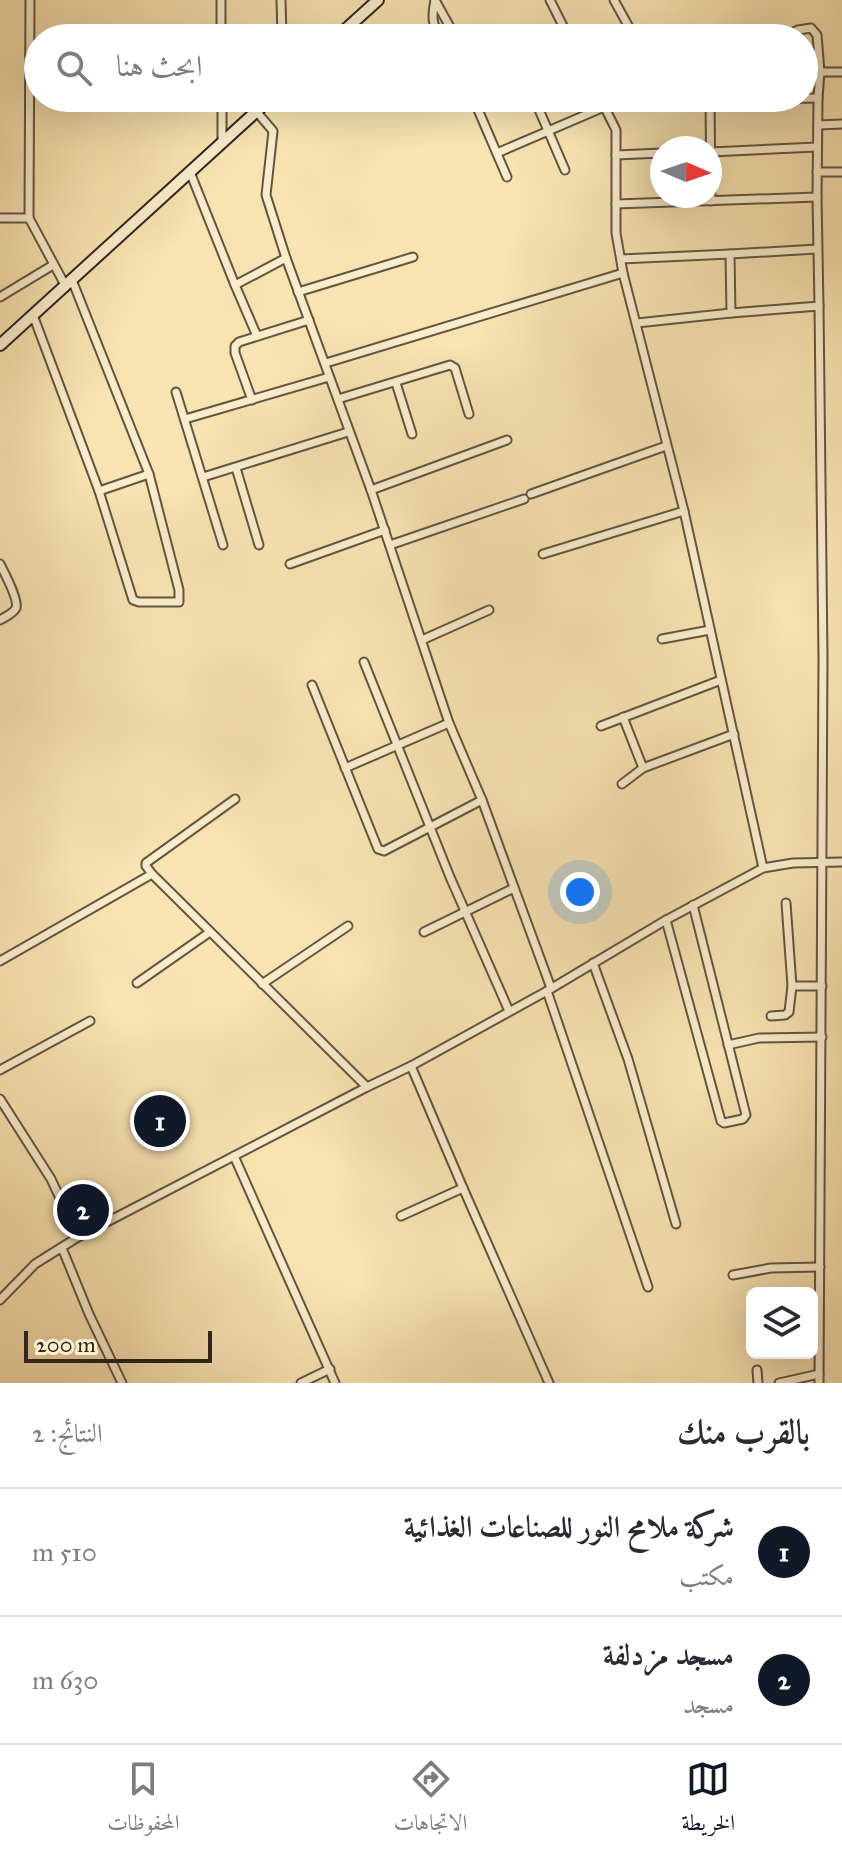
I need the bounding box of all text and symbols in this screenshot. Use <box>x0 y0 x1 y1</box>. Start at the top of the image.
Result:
search box <box>24 24 818 112</box>
icon: search <box>52 46 96 90</box>
text: ابحث هنا <box>116 48 202 84</box>
north arrow <box>650 136 722 208</box>
your location <box>560 872 600 912</box>
pin: 1 <box>134 1091 186 1151</box>
pin: 2 <box>57 1180 109 1240</box>
map controls <box>746 1287 818 1359</box>
button: layers <box>746 1287 818 1359</box>
scale bar <box>24 1327 212 1363</box>
text: 200 m <box>36 1331 96 1358</box>
text: بالقرب منك <box>677 1411 810 1452</box>
text: النتائج: 2 <box>32 1417 103 1449</box>
text: شركة ملامح النور للصناعات الغذائية <box>404 1509 734 1545</box>
text: 510 m <box>32 1536 97 1568</box>
text: 1 <box>779 1536 789 1568</box>
text: مكتب <box>679 1560 734 1592</box>
text: مسجد مزدلفة <box>603 1637 734 1673</box>
text: 630 m <box>32 1664 98 1696</box>
text: 2 <box>778 1664 790 1696</box>
text: مسجد <box>683 1688 734 1720</box>
tab: المحفوظات <box>107 1757 180 1844</box>
tab: الاتجاهات <box>394 1757 467 1844</box>
tab: الخريطة <box>681 1757 735 1844</box>

